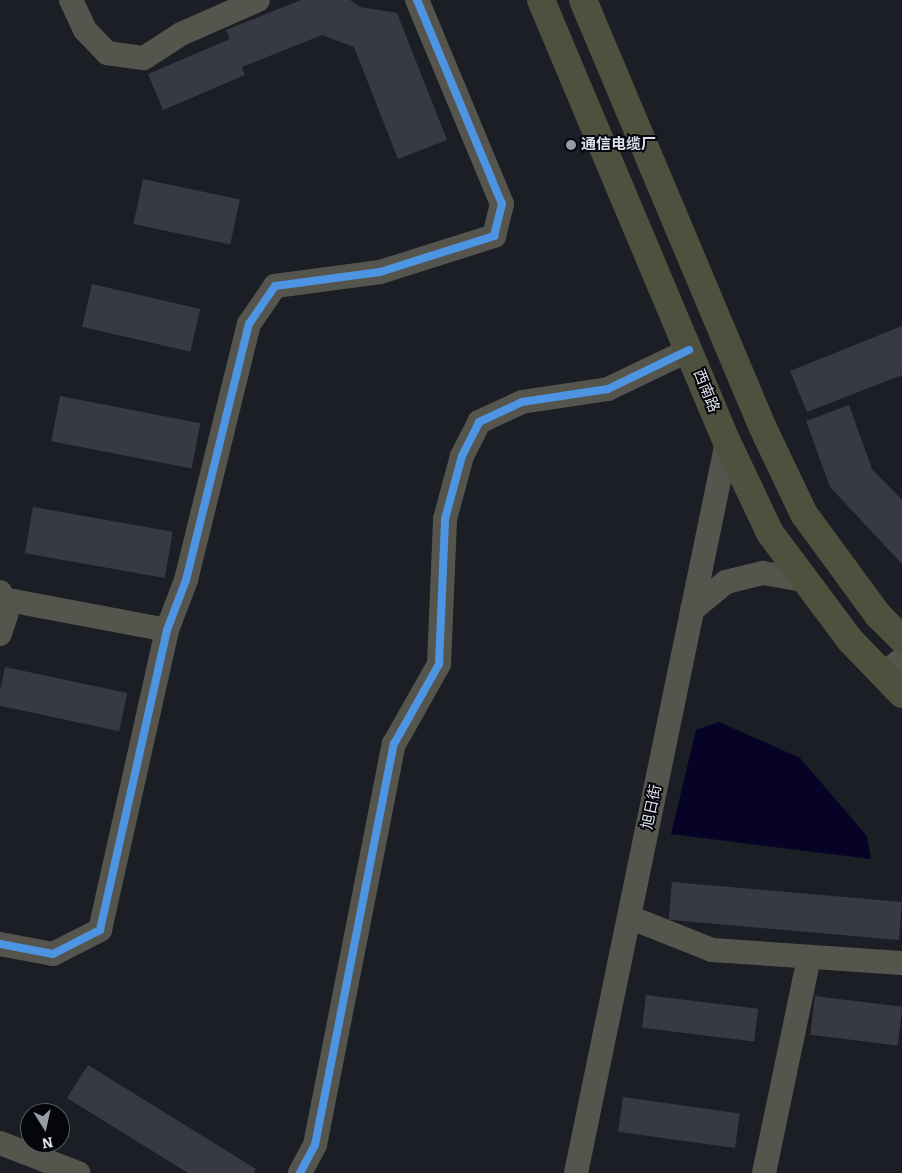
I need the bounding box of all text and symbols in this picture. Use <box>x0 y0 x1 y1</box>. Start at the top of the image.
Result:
place label: 通信电缆厂 <box>581 136 656 154</box>
marker: 通信电缆厂 <box>565 139 577 151</box>
street label: 西南路 <box>689 367 723 415</box>
street label: 旭日街 <box>639 783 665 831</box>
north arrow <box>20 1103 70 1153</box>
text: N <box>41 1133 54 1152</box>

